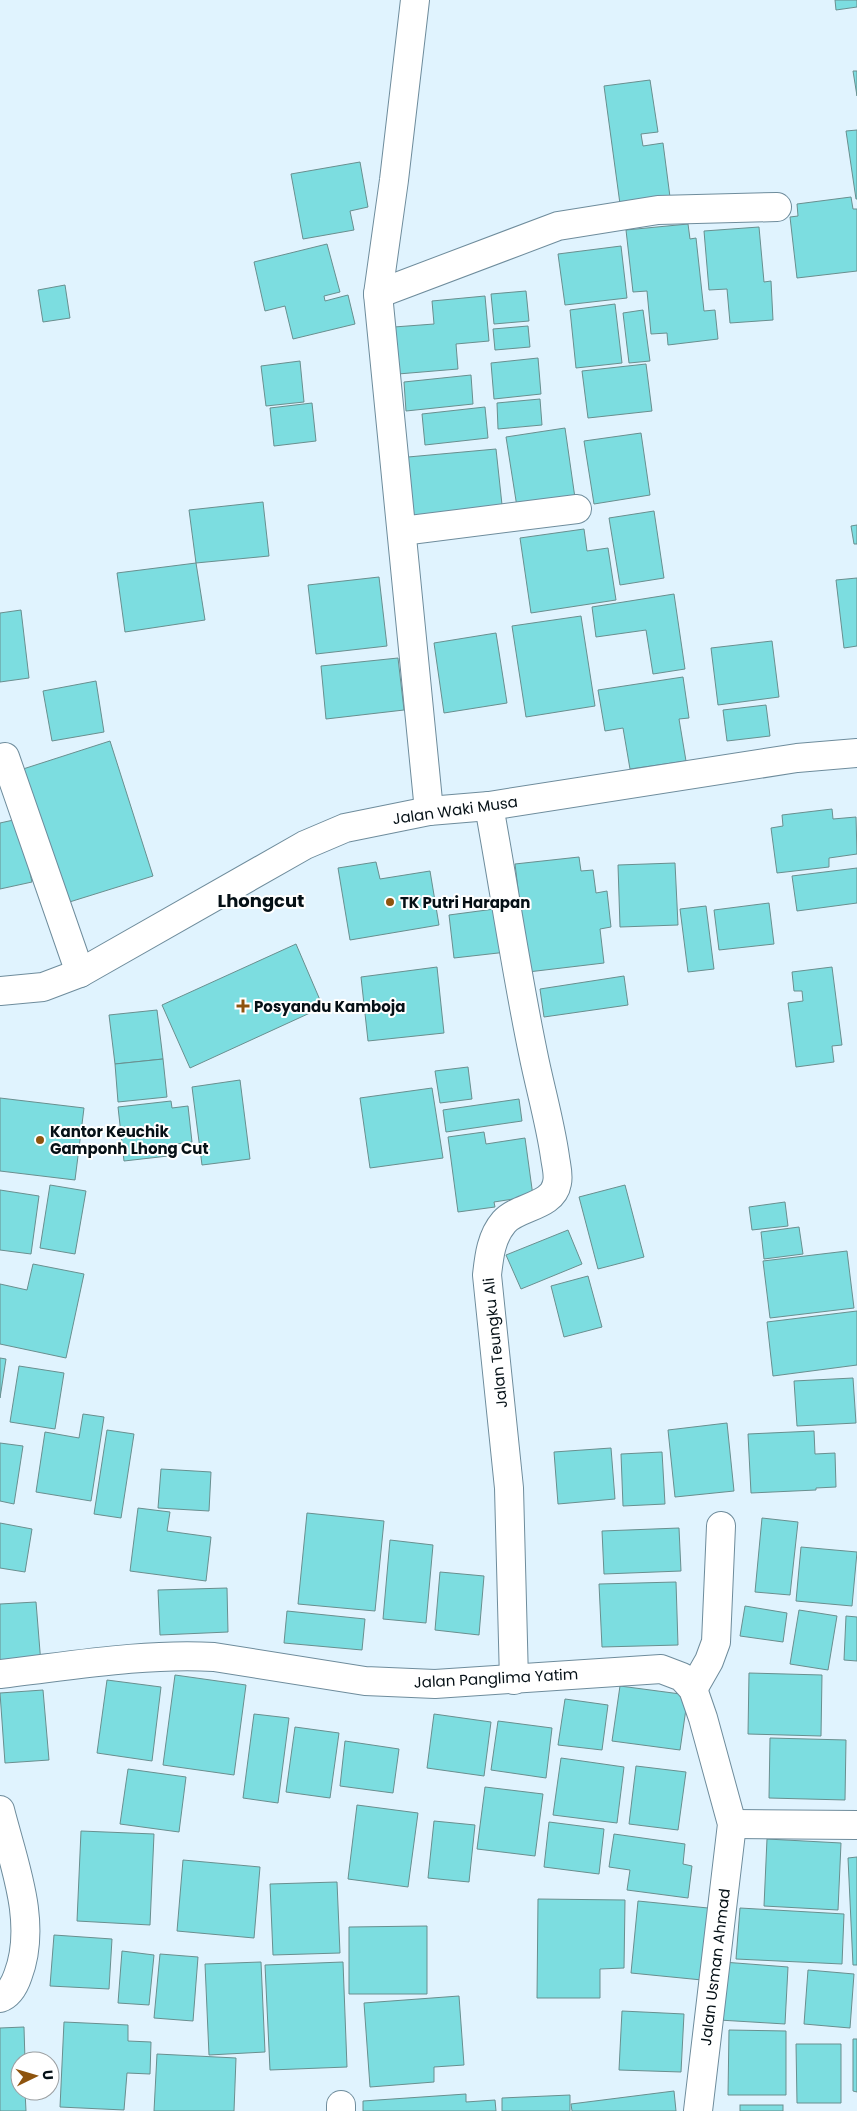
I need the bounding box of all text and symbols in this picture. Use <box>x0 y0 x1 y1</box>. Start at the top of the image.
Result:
street label: Jalan Waki Musa <box>391 791 519 829</box>
district label: Lhongcut <box>218 888 304 913</box>
place label: TK Putri Harapan <box>400 892 530 913</box>
marker: TK Putri Harapan <box>384 896 396 908</box>
place label: Posyandu Kamboja <box>254 996 405 1017</box>
marker: Posyandu Kamboja <box>236 999 250 1013</box>
place label: Kantor Keuchik Gamponh Lhong Cut <box>50 1121 209 1159</box>
marker: Kantor Keuchik Gamponh Lhong Cut <box>34 1134 46 1146</box>
street label: Jalan Teungku Ali <box>478 1277 512 1409</box>
street label: Jalan Panglima Yatim <box>413 1663 579 1693</box>
street label: Jalan Usman Ahmad <box>695 1887 735 2047</box>
north arrow <box>10 2051 60 2101</box>
text: U <box>38 2069 58 2081</box>

